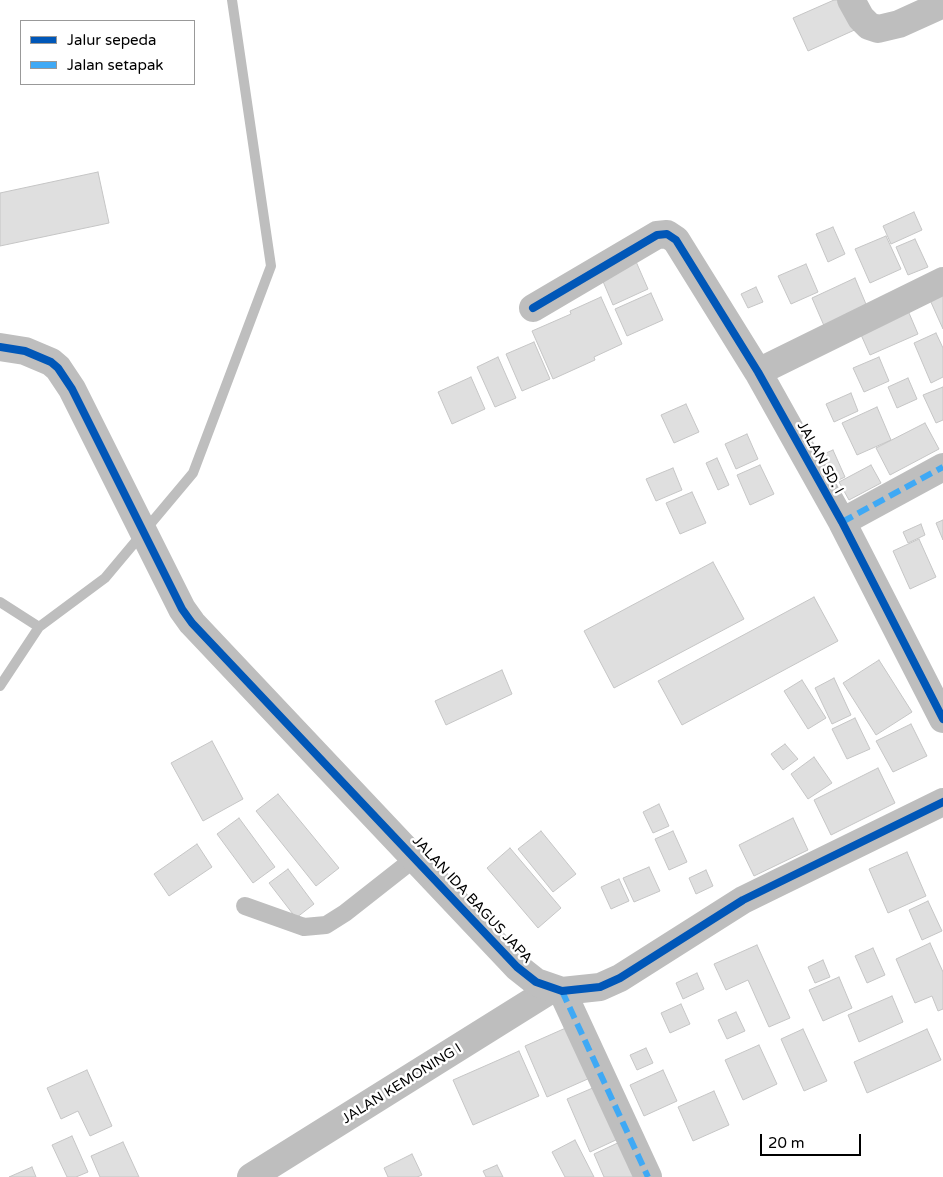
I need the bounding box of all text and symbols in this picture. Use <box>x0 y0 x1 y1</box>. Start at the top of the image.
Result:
legend <box>20 20 195 85</box>
text: Jalur sepeda <box>67 31 156 49</box>
text: Jalan setapak <box>67 56 164 74</box>
street label: JALAN SD. I <box>793 419 847 497</box>
street label: JALAN IDA BAGUS JAPA <box>409 833 535 967</box>
street label: JALAN KEMONING I <box>339 1040 465 1128</box>
scale bar <box>763 1124 864 1156</box>
text: 20 m <box>768 1134 805 1152</box>

